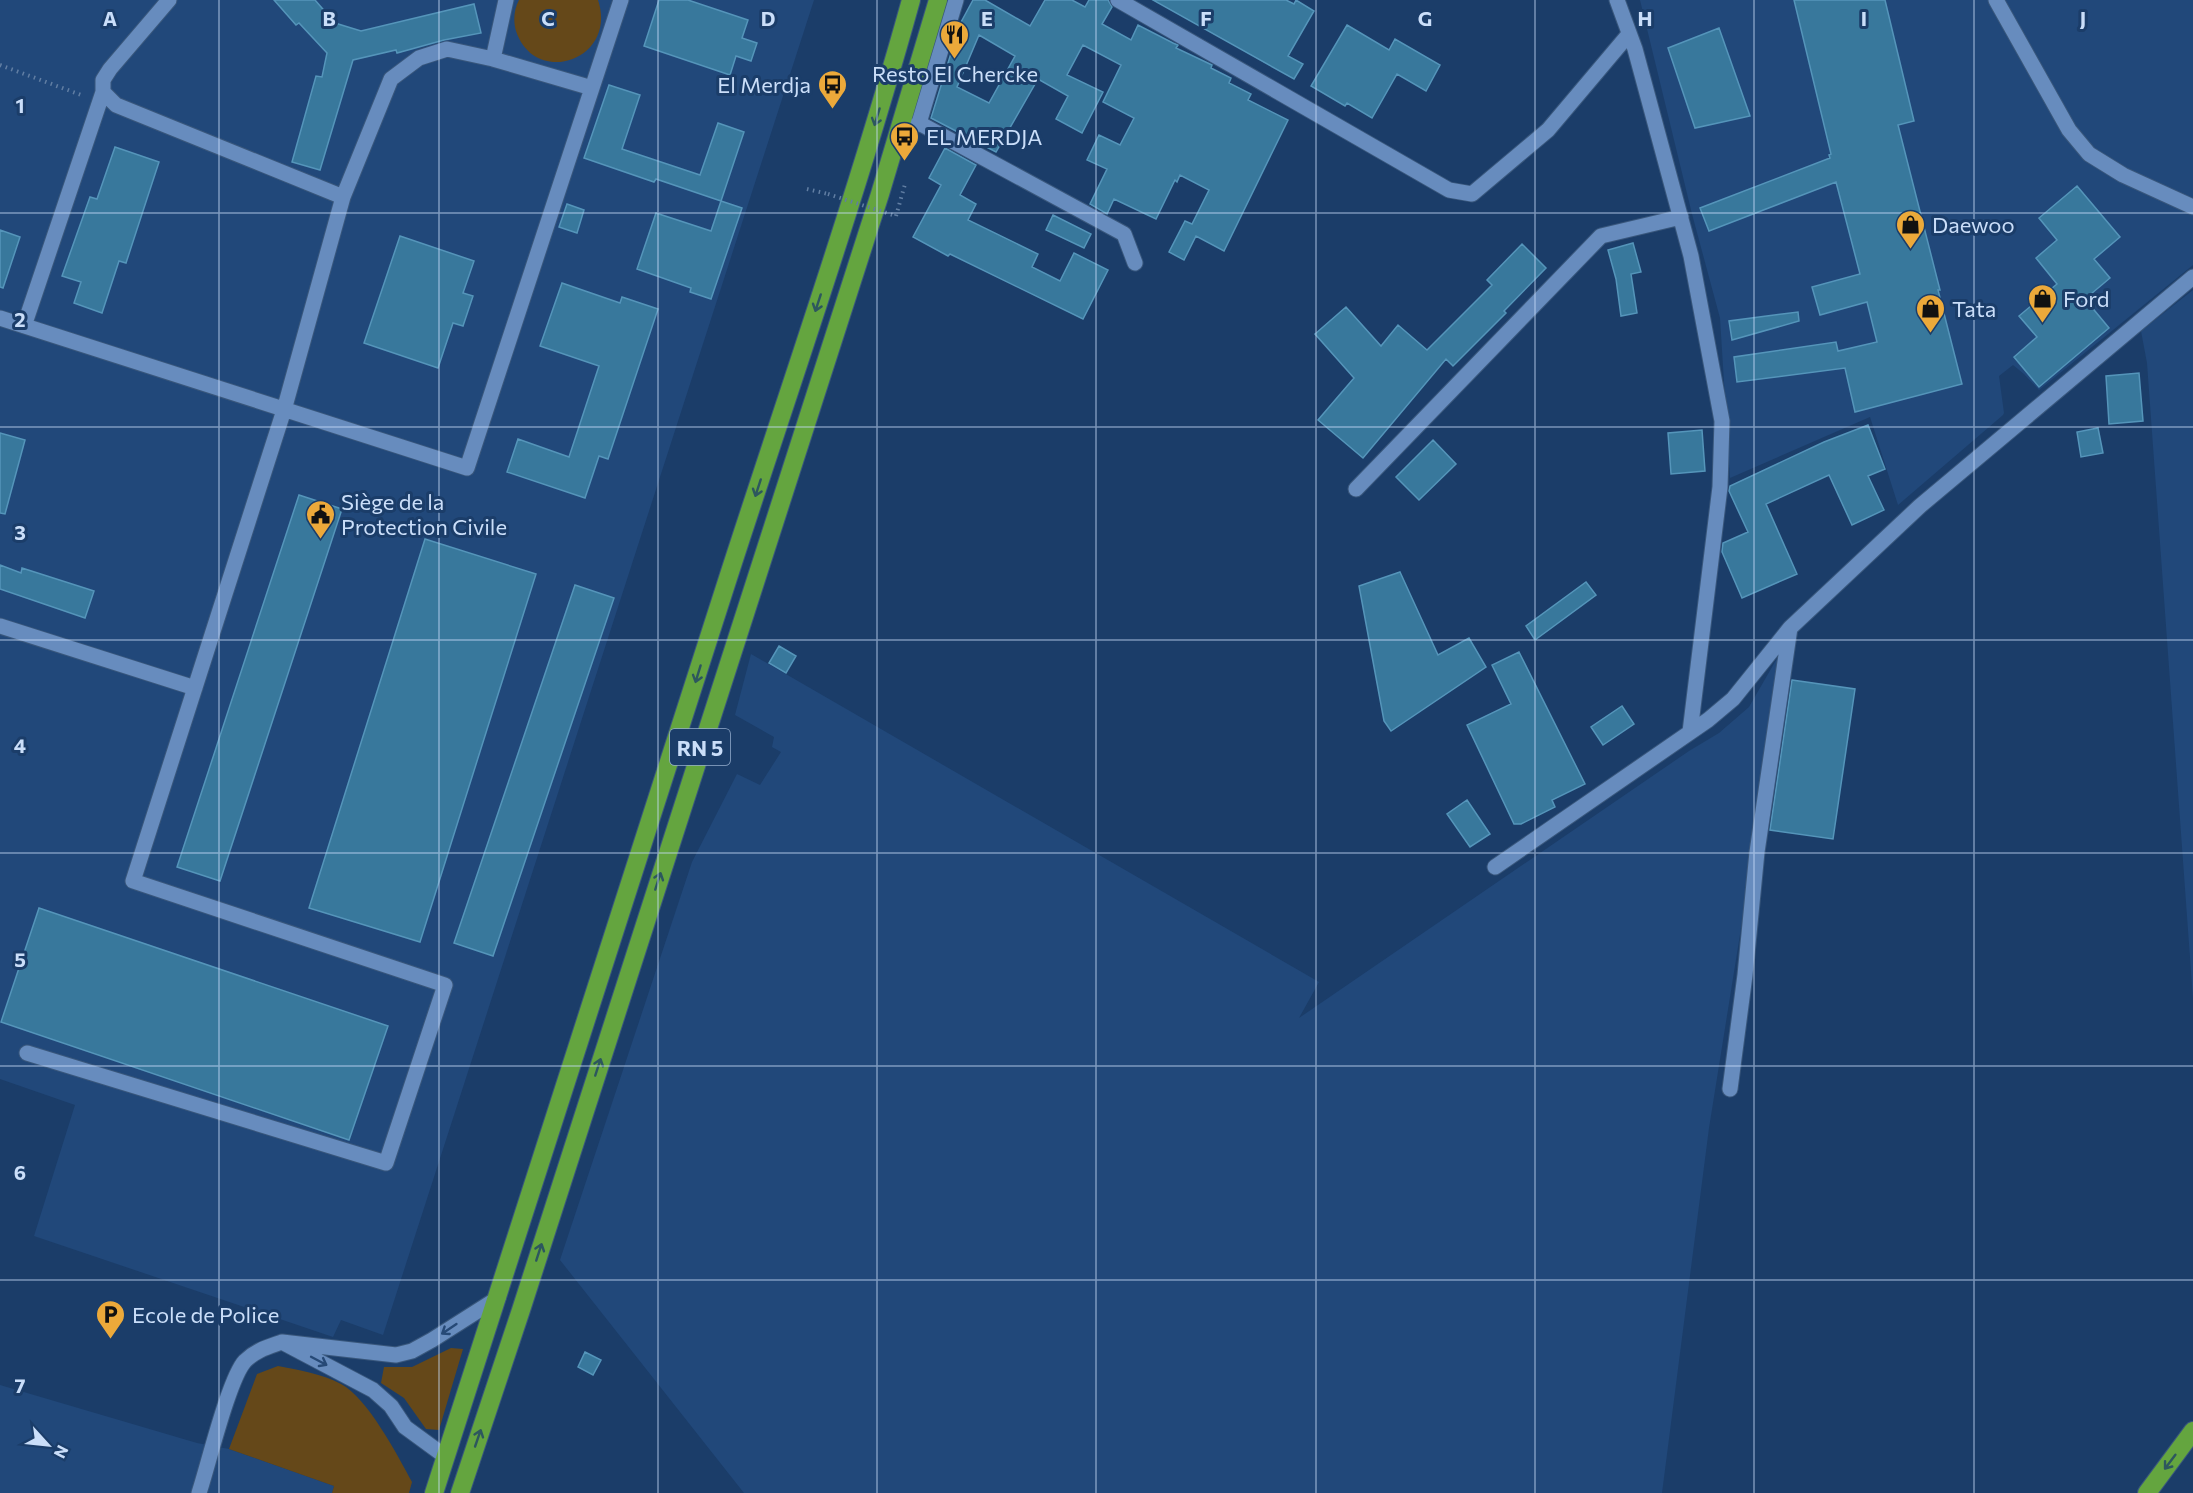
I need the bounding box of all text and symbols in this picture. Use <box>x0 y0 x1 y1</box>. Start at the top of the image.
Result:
text: A <box>103 6 117 30</box>
text: B <box>322 6 336 30</box>
text: C <box>541 6 555 30</box>
text: D <box>761 6 775 30</box>
text: E <box>981 6 993 30</box>
text: F <box>1200 6 1212 30</box>
text: G <box>1418 6 1432 30</box>
text: H <box>1638 6 1653 30</box>
text: I <box>1861 6 1867 30</box>
text: J <box>2080 6 2086 30</box>
restaurant icon: Resto El Chercke <box>939 18 971 60</box>
place label: Resto El Chercke <box>872 60 1038 87</box>
bus stop icon: El Merdja <box>816 68 848 110</box>
place label: El Merdja <box>717 71 811 98</box>
text: 1 <box>15 93 25 117</box>
one-way arrow <box>871 107 882 126</box>
bus stop icon: EL MERDJA <box>889 120 921 162</box>
place label: EL MERDJA <box>926 123 1043 150</box>
shop icon: Daewoo <box>1895 208 1927 250</box>
place label: Daewoo <box>1932 211 2015 238</box>
shop icon: Ford <box>2026 282 2058 324</box>
place label: Ford <box>2063 285 2109 312</box>
shop icon: Tata <box>1915 292 1947 334</box>
one-way arrow <box>812 293 823 312</box>
place label: Tata <box>1952 295 1996 322</box>
text: 2 <box>14 307 26 331</box>
one-way arrow <box>751 478 762 497</box>
place label: Siège de la Protection Civile <box>341 488 507 540</box>
public building icon: Siège de la Protection Civile <box>304 498 336 540</box>
text: 3 <box>14 520 26 544</box>
one-way arrow <box>692 664 703 683</box>
road number: RN 5 <box>670 729 730 765</box>
text: 4 <box>14 733 26 757</box>
one-way arrow <box>653 872 664 891</box>
text: 5 <box>14 947 26 971</box>
one-way arrow <box>594 1058 605 1077</box>
text: 6 <box>14 1160 26 1184</box>
one-way arrow <box>534 1243 545 1262</box>
parking icon: Ecole de Police <box>95 1298 127 1340</box>
place label: Ecole de Police <box>132 1301 279 1328</box>
one-way arrow <box>441 1323 457 1335</box>
one-way arrow <box>309 1356 327 1367</box>
text: 7 <box>15 1373 26 1397</box>
north arrow <box>18 1415 78 1475</box>
one-way arrow <box>473 1428 484 1447</box>
text: N <box>51 1442 73 1462</box>
one-way arrow <box>2164 1454 2176 1470</box>

